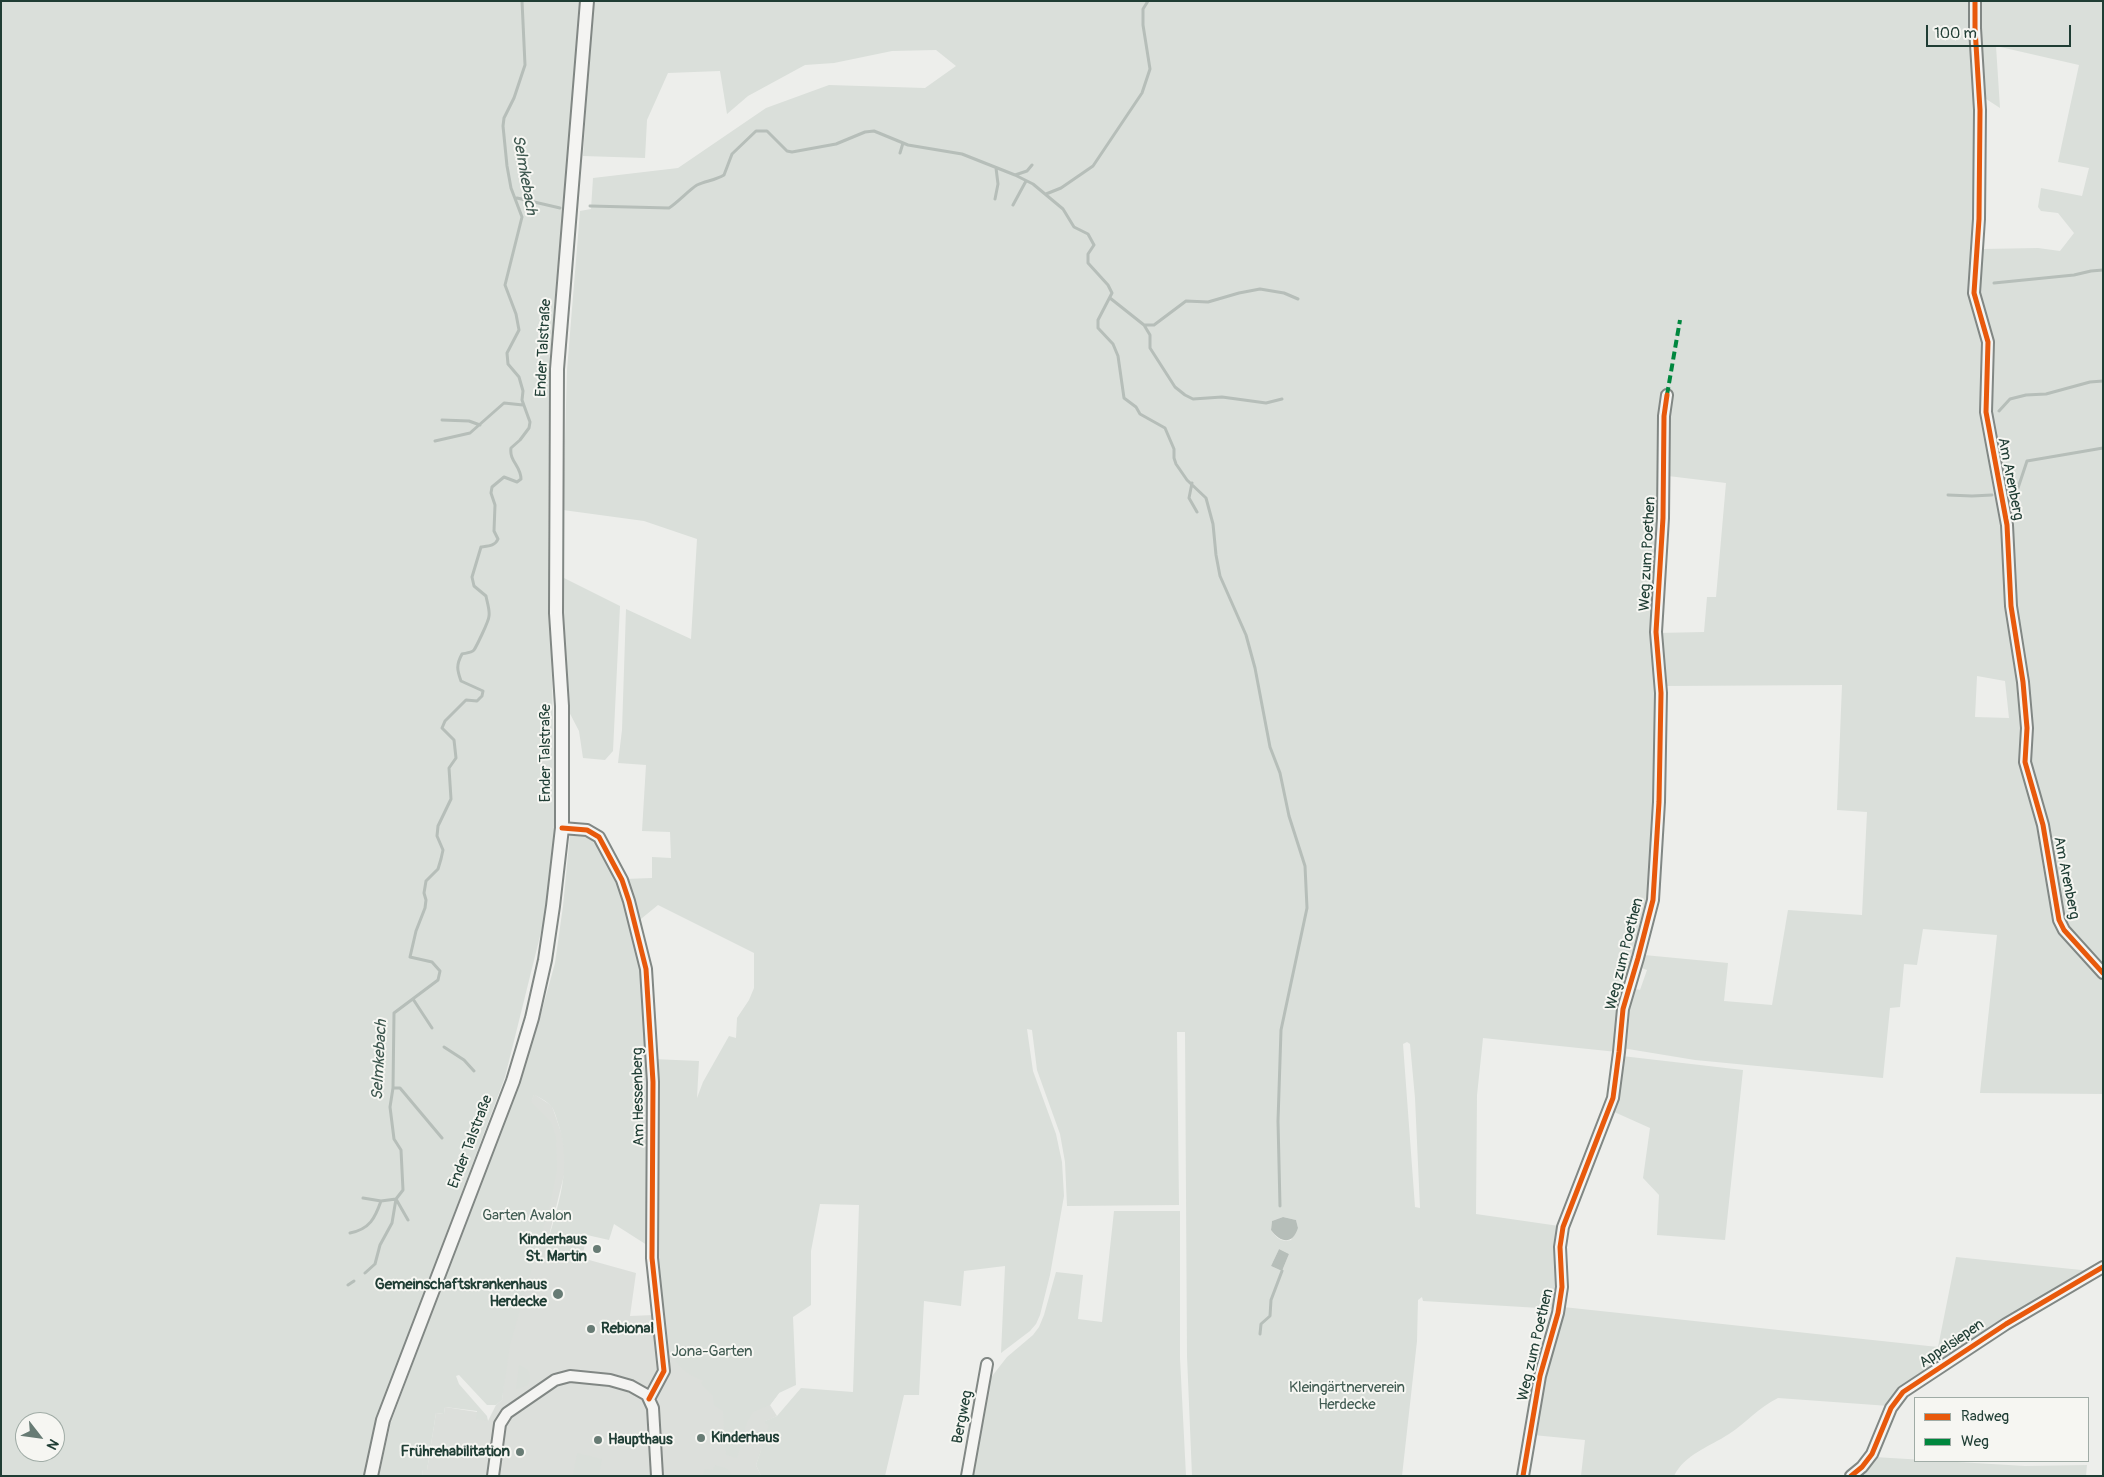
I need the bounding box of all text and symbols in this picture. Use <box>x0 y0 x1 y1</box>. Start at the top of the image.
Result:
scale bar <box>1929 15 2074 47</box>
text: 100 m <box>1934 24 1977 43</box>
water label: Selmkebach <box>508 134 540 216</box>
street label: Ender Talstraße <box>532 298 556 398</box>
street label: Am Arenberg <box>1993 436 2027 522</box>
street label: Weg zum Poethen <box>1636 496 1660 612</box>
street label: Ender Talstraße <box>537 704 555 802</box>
street label: Am Arenberg <box>2049 835 2083 921</box>
street label: Weg zum Poethen <box>1602 896 1648 1012</box>
water label: Selmkebach <box>368 1019 392 1101</box>
street label: Am Hessenberg <box>629 1047 649 1147</box>
street label: Ender Talstraße <box>445 1093 497 1191</box>
park label: Garten Avalon <box>482 1207 572 1225</box>
place label: Kinderhaus St. Martin <box>519 1231 587 1266</box>
marker: Kinderhaus St. Martin <box>591 1243 603 1255</box>
place label: Gemeinschaftskrankenhaus Herdecke <box>375 1276 547 1311</box>
marker: Gemeinschaftskrankenhaus Herdecke <box>551 1287 565 1301</box>
street label: Weg zum Poethen <box>1514 1287 1558 1403</box>
street label: Appelsiepen <box>1916 1316 1988 1372</box>
place label: Rebional <box>601 1320 654 1338</box>
marker: Rebional <box>585 1323 597 1335</box>
park label: Jona-Garten <box>672 1343 752 1361</box>
park label: Kleingärtnerverein Herdecke <box>1289 1379 1405 1414</box>
street label: Bergweg <box>949 1389 977 1445</box>
legend <box>1914 1397 2089 1462</box>
text: Radweg <box>1961 1407 2009 1426</box>
north arrow <box>15 1412 65 1462</box>
place label: Kinderhaus <box>711 1429 779 1447</box>
place label: Haupthaus <box>608 1431 673 1449</box>
marker: Kinderhaus <box>695 1432 707 1444</box>
text: Weg <box>1961 1432 1989 1451</box>
marker: Haupthaus <box>592 1434 604 1446</box>
text: N <box>43 1436 62 1453</box>
place label: Frührehabilitation <box>400 1443 510 1461</box>
marker: Frührehabilitation <box>514 1446 526 1458</box>

